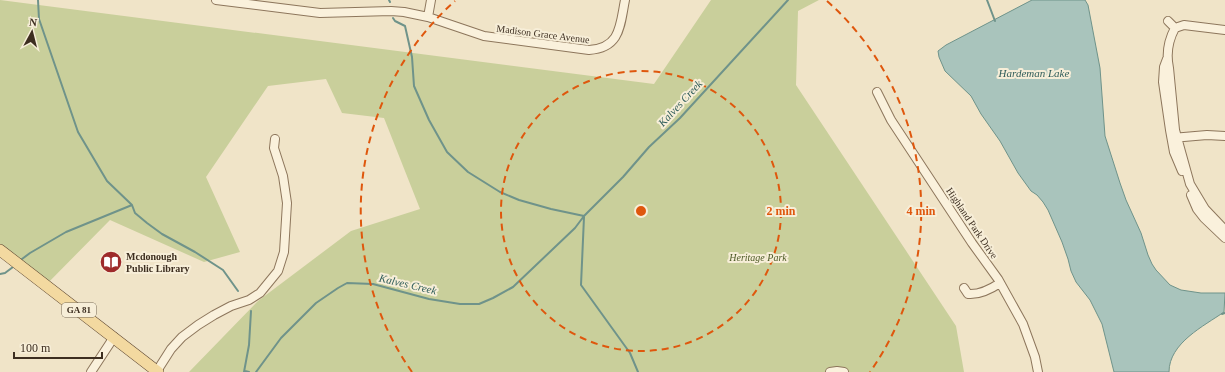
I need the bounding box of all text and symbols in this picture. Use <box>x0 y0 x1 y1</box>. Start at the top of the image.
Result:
north arrow <box>12 12 52 52</box>
text: N <box>29 16 38 29</box>
street label: Madison Grace Avenue <box>496 23 591 45</box>
water label: Hardeman Lake <box>998 67 1070 79</box>
water label: Kalves Creek <box>655 77 705 129</box>
street label: Highland Park Drive <box>944 185 1000 261</box>
centre of rings <box>634 204 648 218</box>
text: 2 min <box>766 204 796 218</box>
text: 4 min <box>906 204 936 218</box>
library icon: Mcdonough Public Library <box>98 249 124 275</box>
place label: Mcdonough Public Library <box>126 251 190 274</box>
park label: Heritage Park <box>728 252 787 263</box>
water label: Kalves Creek <box>377 271 439 297</box>
road number: GA 81 <box>62 303 96 317</box>
scale bar <box>14 334 102 360</box>
text: 100 m <box>20 341 51 355</box>

